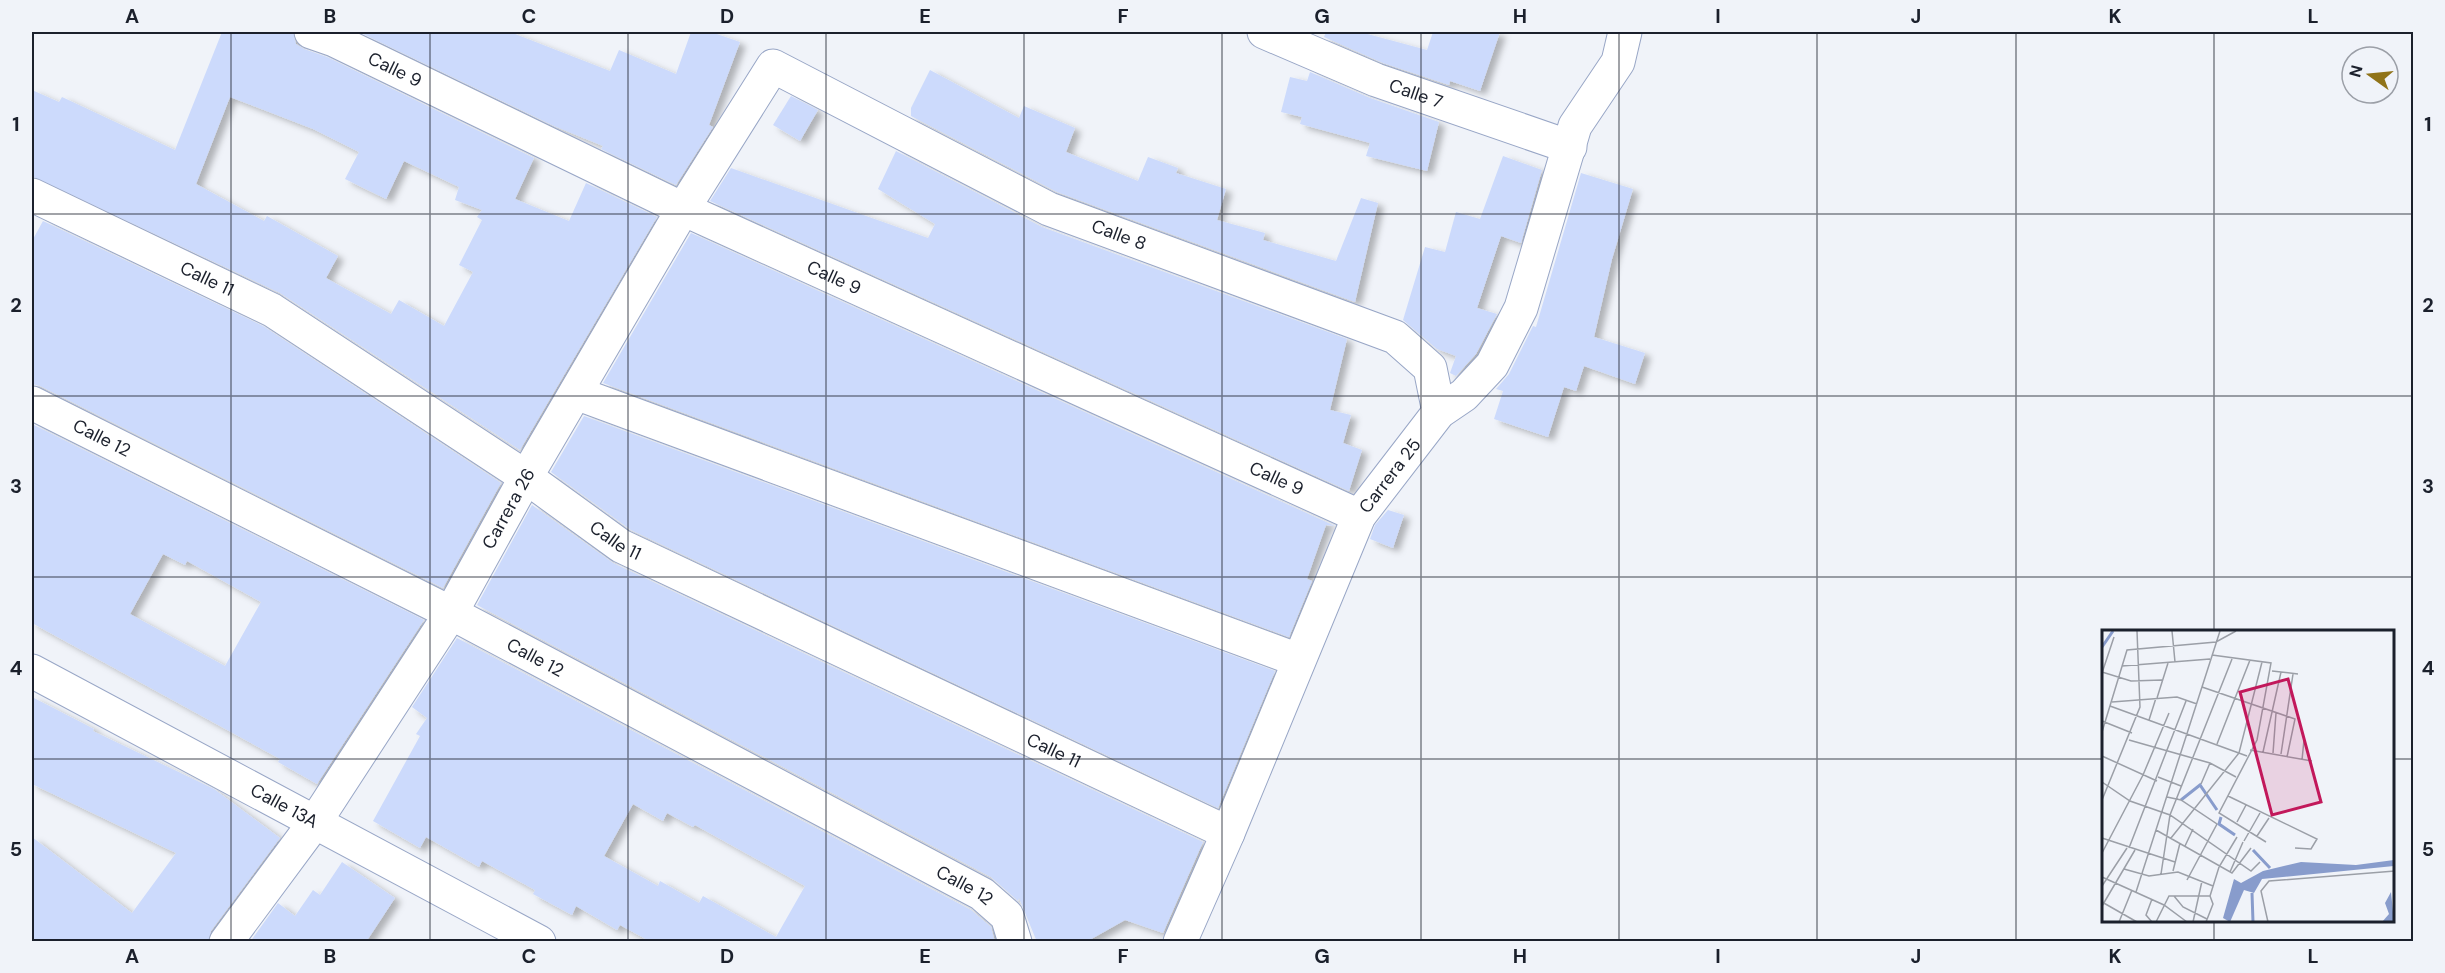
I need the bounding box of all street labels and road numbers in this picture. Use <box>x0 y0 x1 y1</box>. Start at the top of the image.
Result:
street label: Calle 9 <box>364 46 426 93</box>
street label: Calle 7 <box>1386 73 1446 114</box>
street label: Calle 8 <box>1088 214 1150 256</box>
street label: Calle 9 <box>803 255 865 300</box>
street label: Calle 11 <box>176 256 238 302</box>
street label: Calle 12 <box>69 413 135 463</box>
street label: Carrera 25 <box>1354 433 1427 518</box>
street label: Calle 9 <box>1246 456 1307 501</box>
street label: Carrera 26 <box>477 464 541 553</box>
street label: Calle 11 <box>585 515 645 566</box>
street label: Calle 12 <box>502 633 568 683</box>
street label: Calle 11 <box>1023 727 1084 774</box>
street label: Calle 13A <box>246 778 322 834</box>
street label: Calle 12 <box>932 860 999 911</box>

